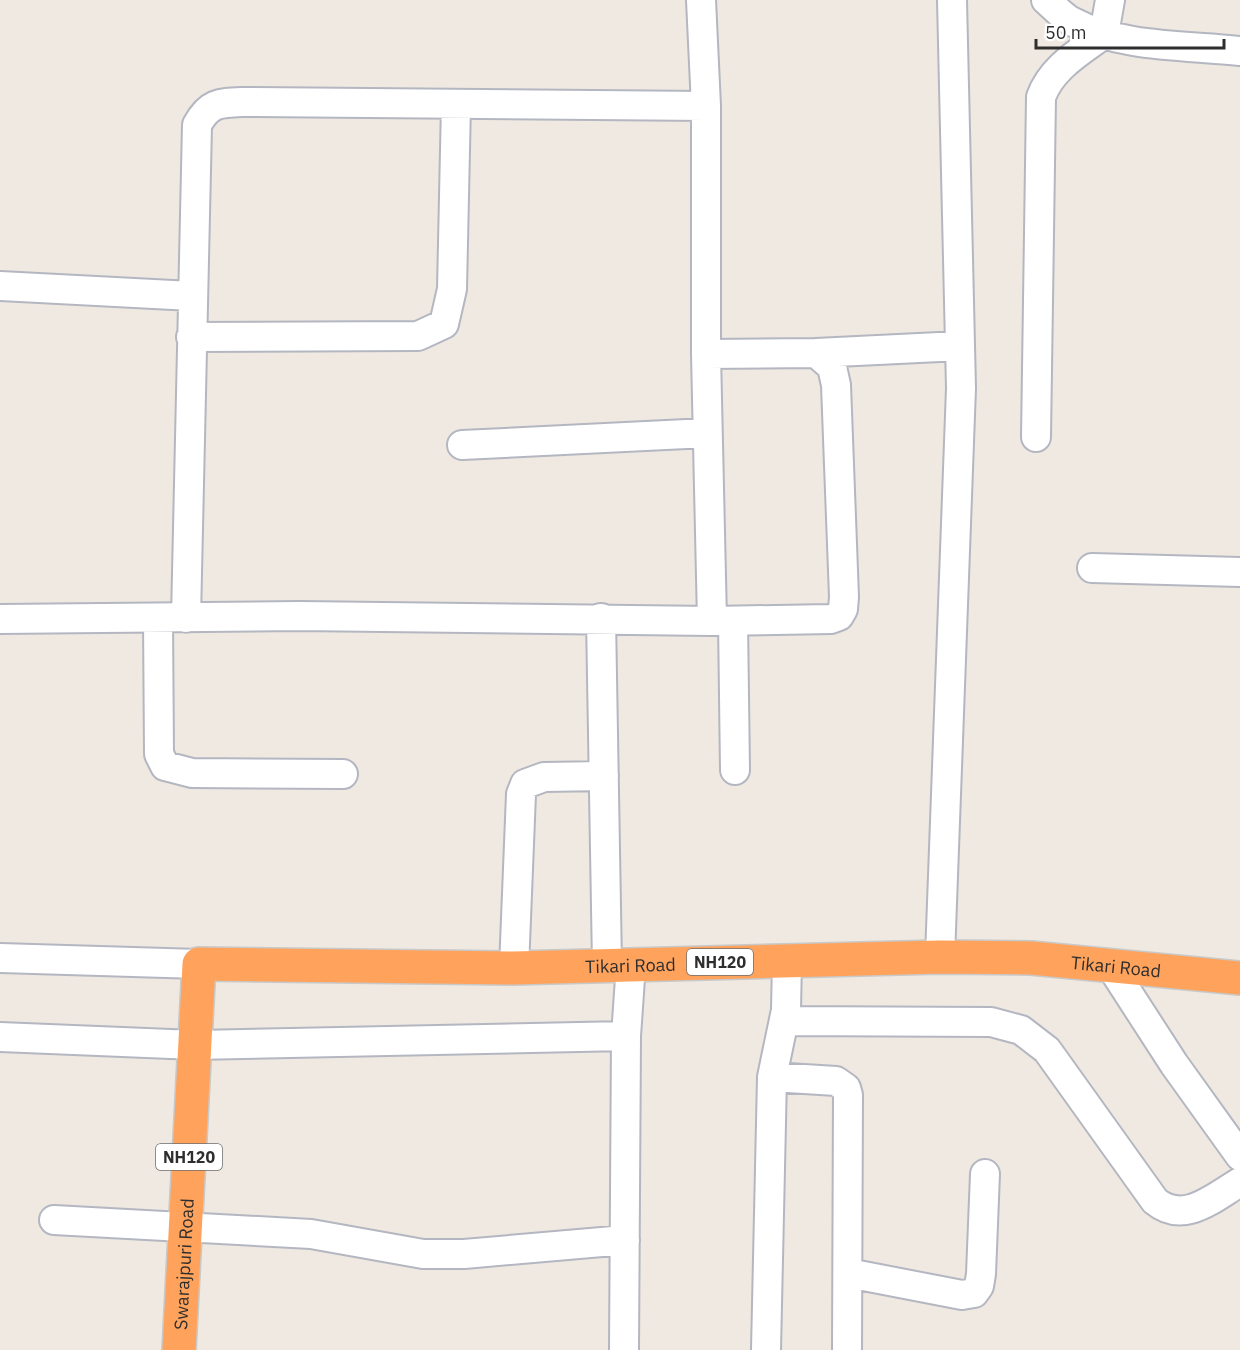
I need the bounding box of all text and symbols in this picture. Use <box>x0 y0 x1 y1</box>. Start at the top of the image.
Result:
scale bar <box>1036 12 1224 50</box>
text: 50 m <box>1045 21 1087 44</box>
road number: NH120 <box>687 949 753 975</box>
street label: Tikari Road <box>1070 950 1162 982</box>
street label: Tikari Road <box>585 952 676 978</box>
road number: NH120 <box>156 1144 222 1170</box>
street label: Swarajpuri Road <box>169 1198 198 1331</box>

